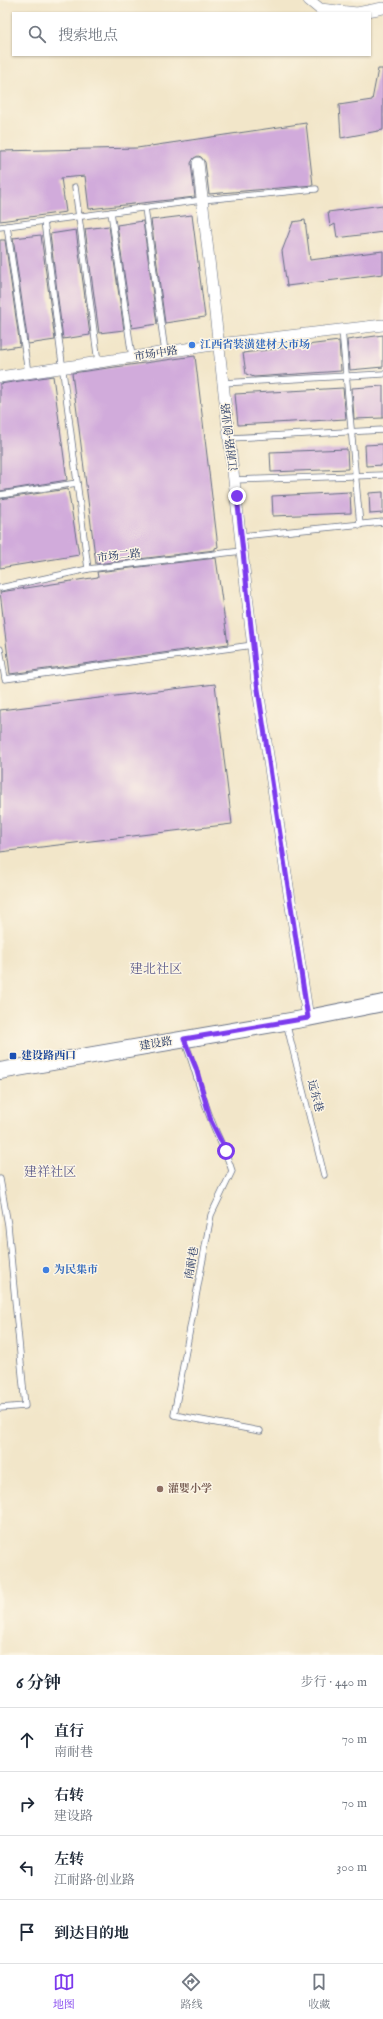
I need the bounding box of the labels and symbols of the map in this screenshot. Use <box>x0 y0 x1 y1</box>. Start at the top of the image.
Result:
place label: 江西省装潢建材大市场 <box>200 338 310 352</box>
marker: 江西省装潢建材大市场 <box>187 340 197 350</box>
street label: 市场中路 <box>133 344 179 364</box>
street label: 江耐路·创业路 <box>219 402 241 472</box>
route end <box>228 487 246 505</box>
street label: 市场二路 <box>96 546 142 566</box>
district label: 建北社区 <box>130 961 182 978</box>
street label: 建设路 <box>139 1034 173 1054</box>
place label: 建设路西口 <box>21 1049 76 1063</box>
marker: 建设路西口 <box>8 1051 18 1061</box>
street label: 远东巷 <box>304 1078 326 1114</box>
route start <box>217 1142 235 1160</box>
district label: 建祥社区 <box>24 1164 76 1181</box>
street label: 南耐巷 <box>182 1246 202 1280</box>
place label: 为民集市 <box>54 1263 98 1277</box>
marker: 为民集市 <box>41 1265 51 1275</box>
place label: 灌婴小学 <box>168 1482 212 1496</box>
marker: 灌婴小学 <box>155 1484 165 1494</box>

